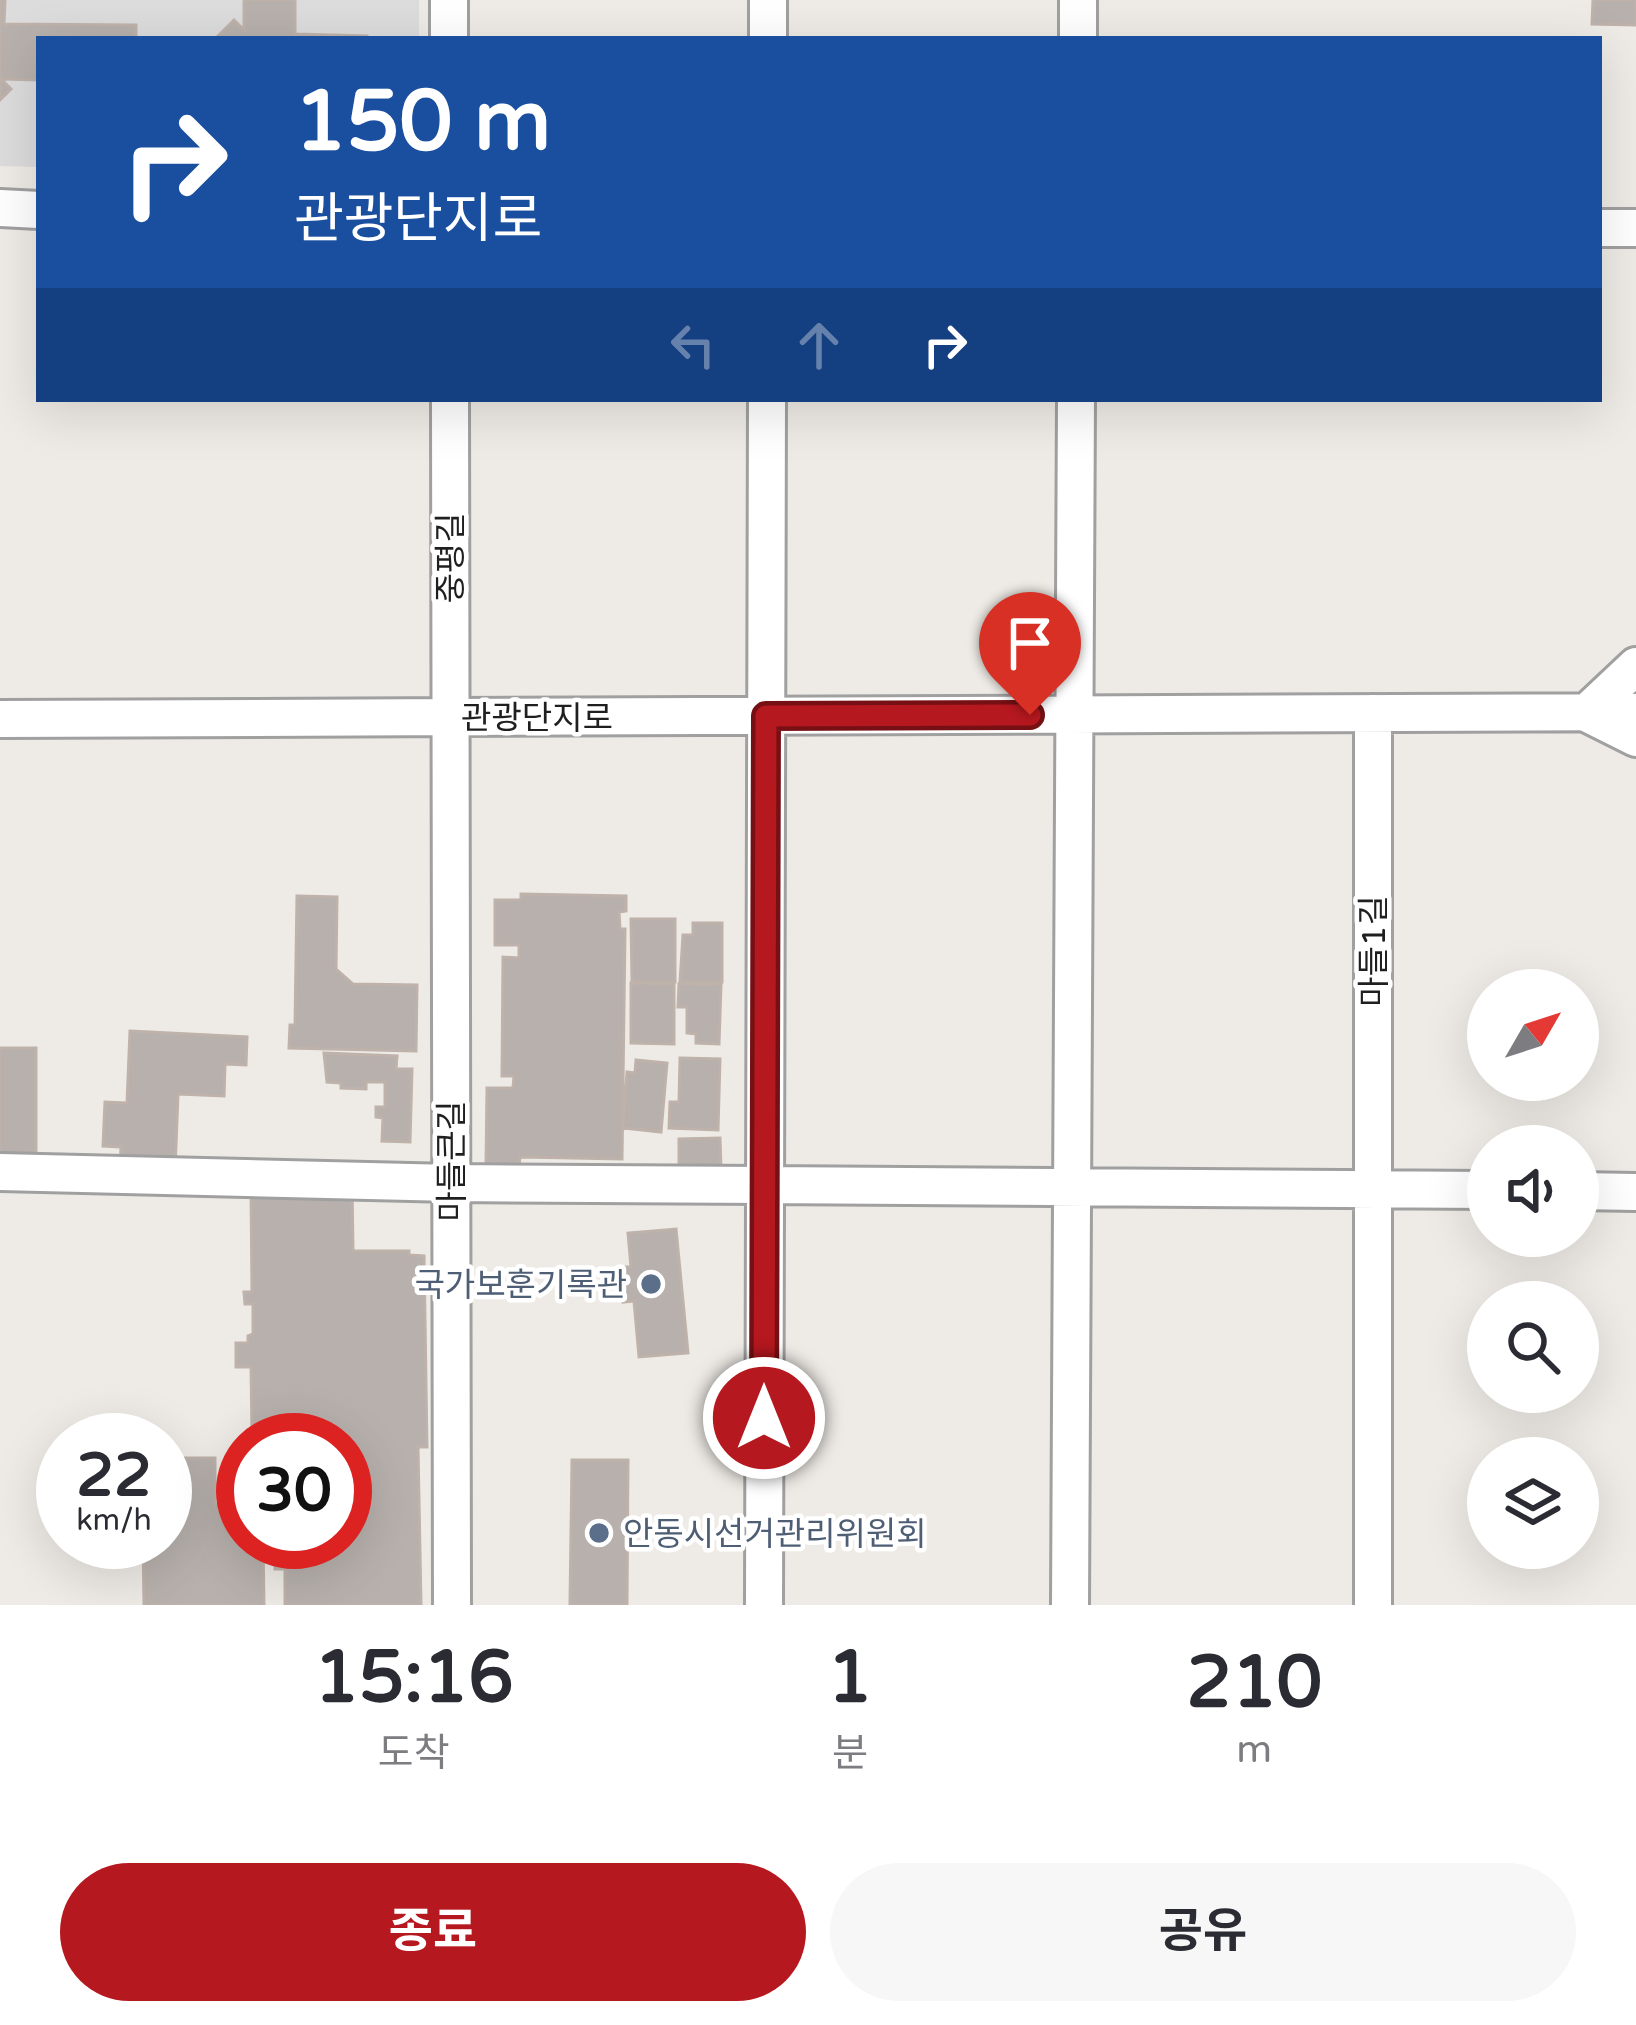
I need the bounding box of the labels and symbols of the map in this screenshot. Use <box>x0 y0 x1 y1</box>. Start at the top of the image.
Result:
street label: 중평길 <box>432 512 471 604</box>
pin <box>979 592 1081 715</box>
street label: 관광단지로 <box>461 699 613 738</box>
street label: 마들1길 <box>1355 895 1394 1007</box>
north arrow <box>1467 969 1599 1101</box>
street label: 마들큰길 <box>433 1100 472 1222</box>
place label: 국가보훈기록관 <box>414 1266 627 1305</box>
marker: 국가보훈기록관 <box>638 1271 664 1297</box>
position arrow <box>701 1355 827 1481</box>
speed limit sign: 30 <box>216 1413 372 1569</box>
place label: 안동시선거관리위원회 <box>623 1515 927 1554</box>
marker: 안동시선거관리위원회 <box>586 1520 612 1546</box>

